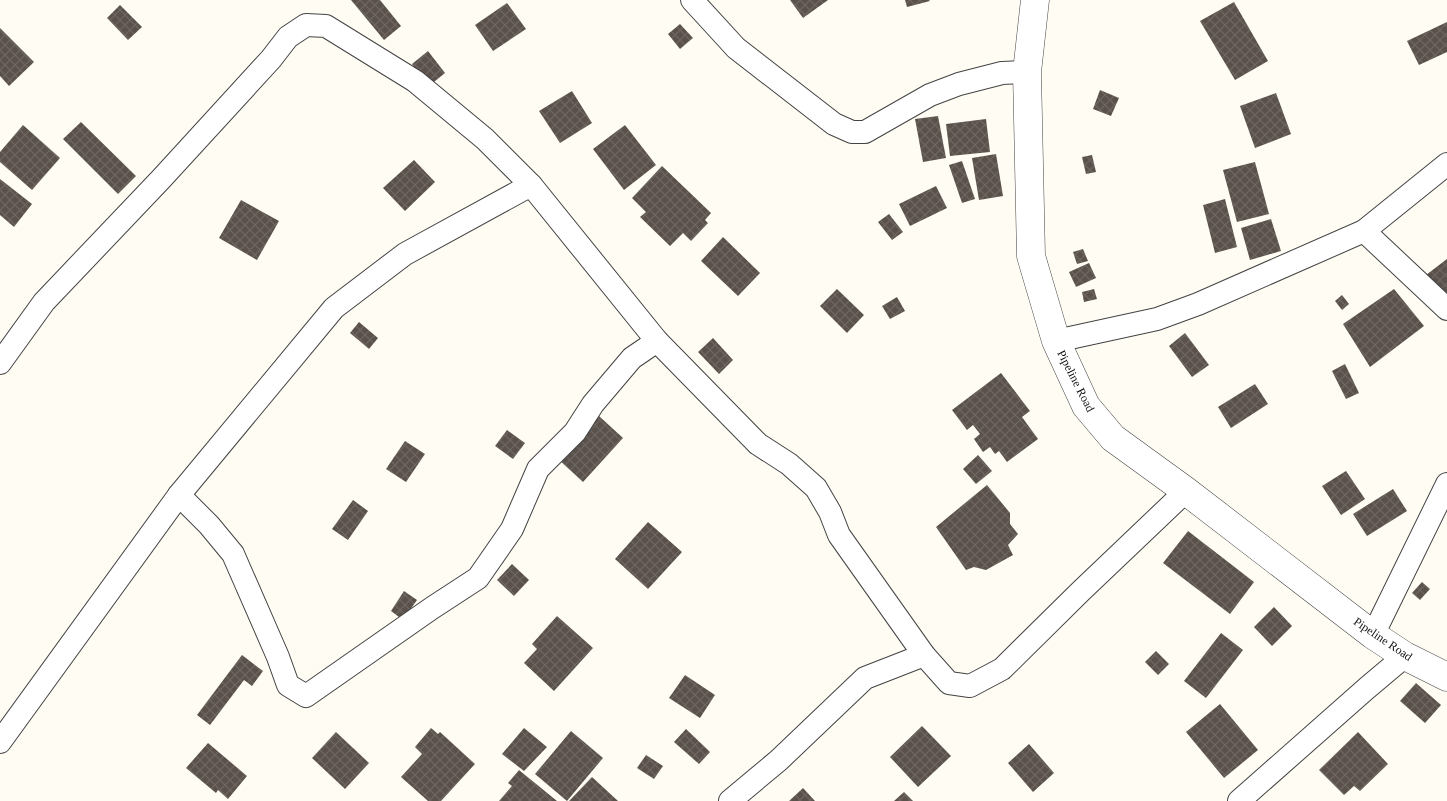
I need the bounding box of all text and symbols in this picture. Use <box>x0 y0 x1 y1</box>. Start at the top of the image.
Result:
street label: Pipeline Road <box>1054 348 1098 414</box>
street label: Pipeline Road <box>1351 614 1415 664</box>

